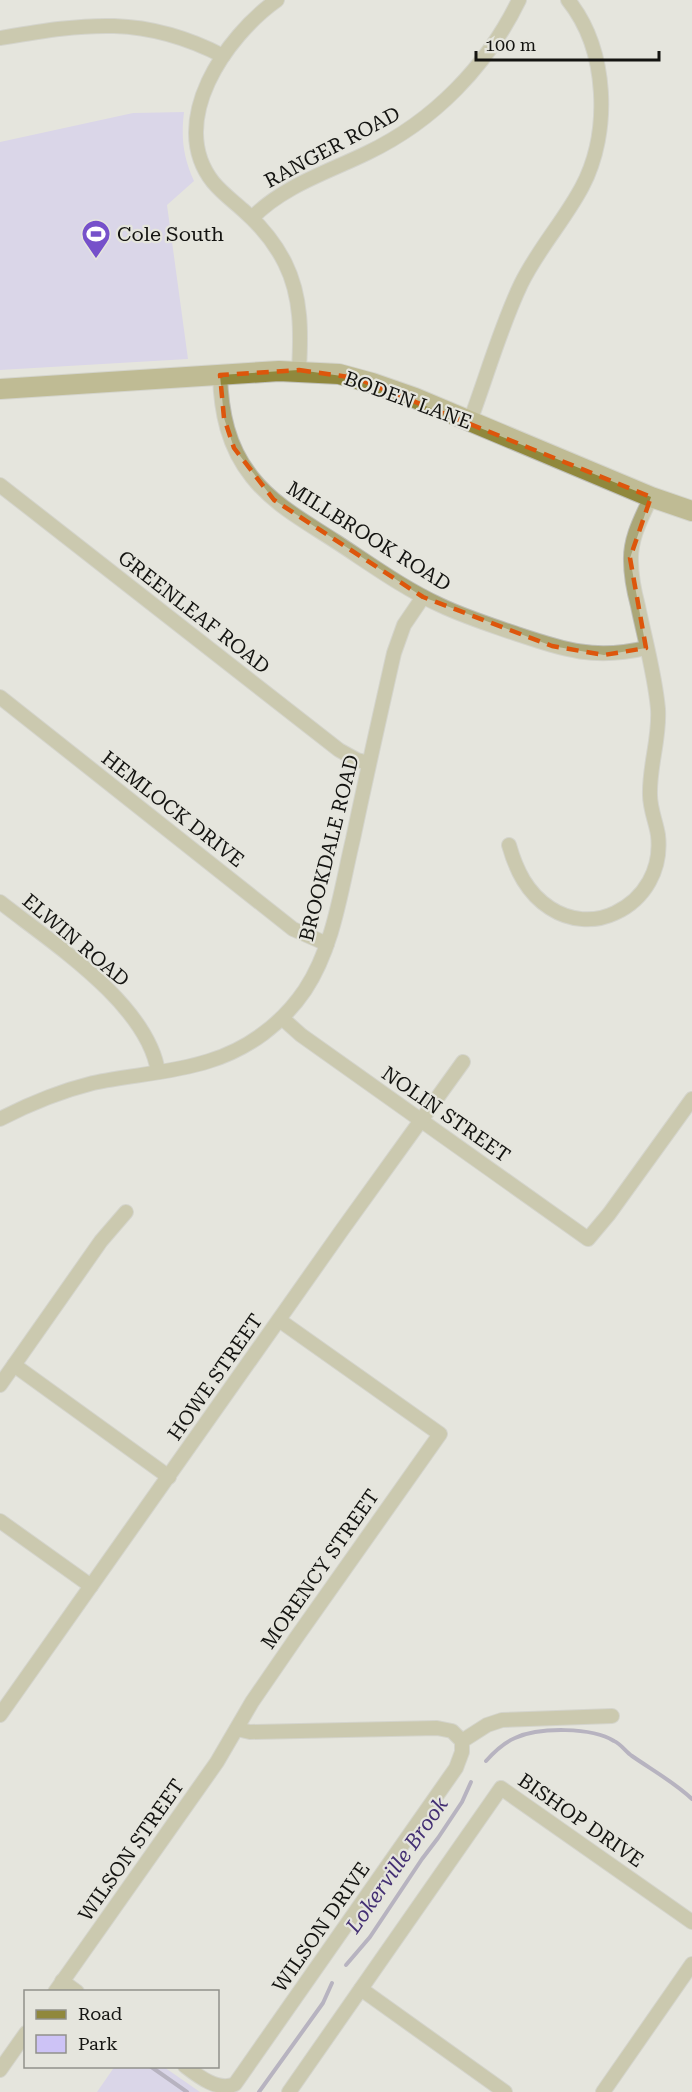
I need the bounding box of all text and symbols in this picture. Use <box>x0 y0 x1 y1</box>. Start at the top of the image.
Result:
scale bar <box>476 24 659 62</box>
text: 100 m <box>485 34 536 55</box>
street label: RANGER ROAD <box>260 101 404 193</box>
sports icon: Cole South <box>80 218 112 260</box>
place label: Cole South <box>117 222 224 246</box>
street label: BODEN LANE <box>341 366 475 434</box>
street label: MILLBROOK ROAD <box>283 476 455 596</box>
street label: GREENLEAF ROAD <box>113 545 275 679</box>
street label: HEMLOCK DRIVE <box>97 746 249 872</box>
street label: BROOKDALE ROAD <box>294 752 364 944</box>
street label: ELWIN ROAD <box>18 888 134 992</box>
street label: NOLIN STREET <box>377 1061 515 1167</box>
street label: HOWE STREET <box>163 1309 267 1445</box>
street label: MORENCY STREET <box>256 1485 384 1653</box>
street label: BISHOP DRIVE <box>514 1768 648 1872</box>
street label: WILSON STREET <box>73 1774 189 1926</box>
water label: Lokerville Brook <box>341 1792 453 1938</box>
street label: WILSON DRIVE <box>267 1857 375 1997</box>
legend <box>24 1990 219 2068</box>
text: Road <box>78 2003 123 2024</box>
text: Park <box>78 2033 118 2054</box>

